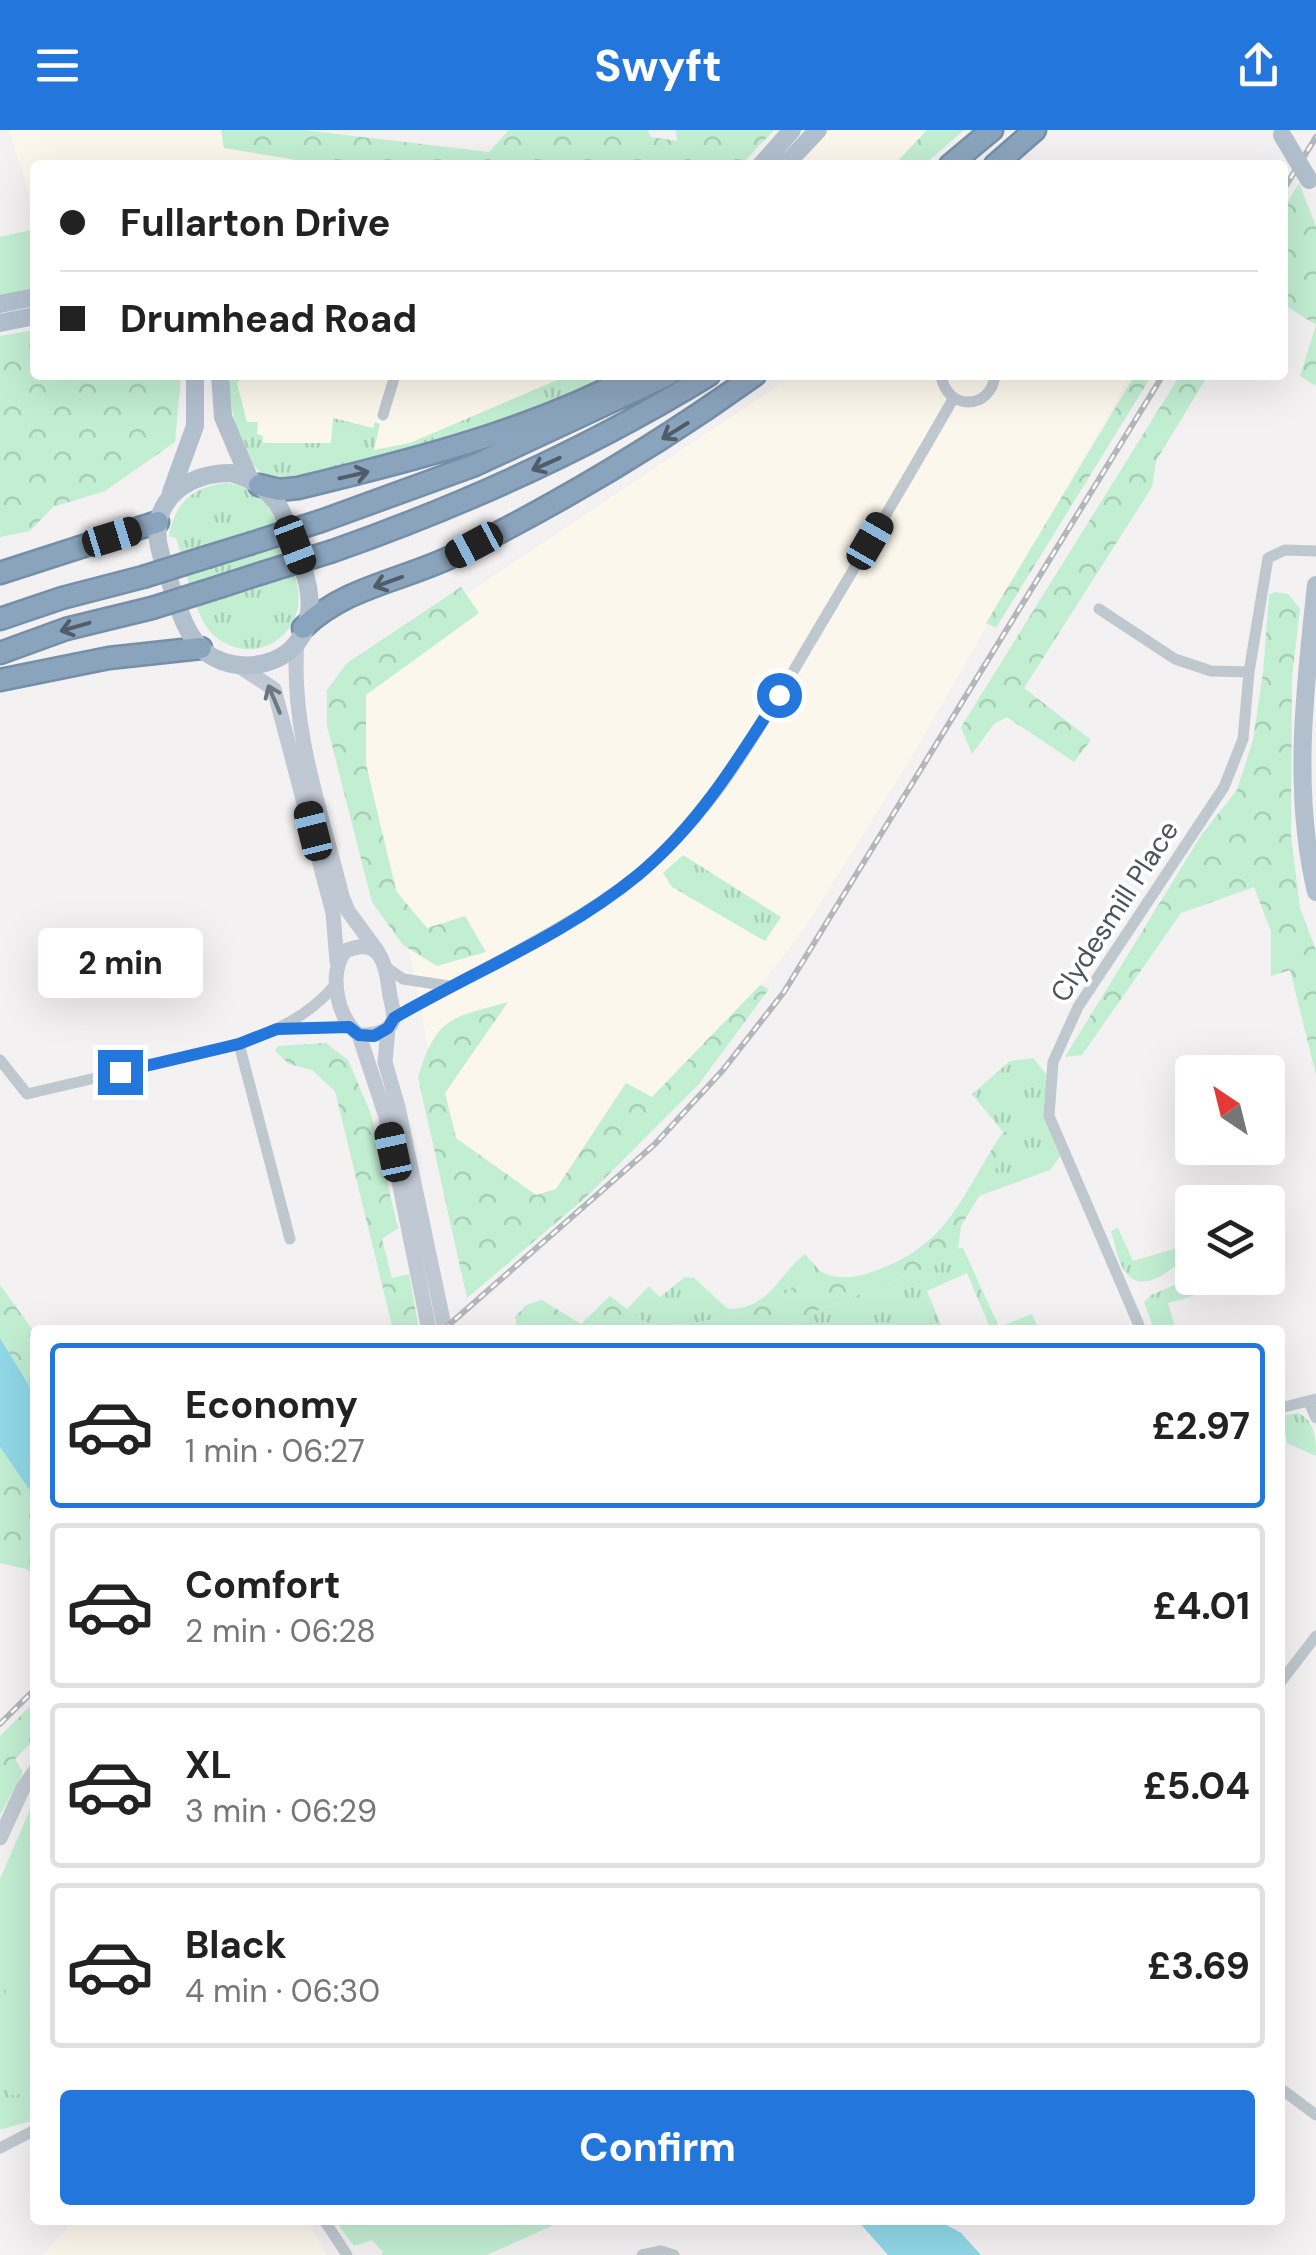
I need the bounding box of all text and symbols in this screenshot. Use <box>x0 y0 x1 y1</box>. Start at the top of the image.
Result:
text: Swyft <box>594 36 722 95</box>
icon: menu <box>30 38 85 93</box>
icon: share <box>1231 38 1286 93</box>
text: Fullarton Drive <box>120 198 390 248</box>
text: Drumhead Road <box>120 294 417 344</box>
one-way arrow <box>661 420 689 441</box>
one-way arrow <box>531 456 562 474</box>
one-way arrow <box>338 464 369 483</box>
car <box>842 508 898 574</box>
car <box>270 512 320 578</box>
car <box>79 514 145 560</box>
car <box>440 518 508 572</box>
one-way arrow <box>373 574 404 592</box>
one-way arrow <box>60 619 91 638</box>
route start <box>757 673 802 718</box>
one-way arrow <box>264 684 282 714</box>
car <box>291 798 335 864</box>
street label: Clydesmill Place <box>1042 813 1187 1009</box>
callout: 2 min <box>38 927 202 997</box>
text: 2 min <box>78 942 163 984</box>
route end <box>98 1050 143 1095</box>
north arrow <box>1175 1055 1285 1165</box>
map controls <box>1175 1055 1285 1295</box>
car <box>372 1120 414 1184</box>
button: layers <box>1175 1185 1285 1295</box>
text: Economy <box>185 1380 358 1430</box>
icon: car <box>65 1381 155 1471</box>
text: £2.97 <box>1152 1401 1250 1451</box>
text: 1 min · 06:27 <box>185 1430 365 1472</box>
text: Comfort <box>185 1560 341 1610</box>
icon: car <box>65 1561 155 1651</box>
text: £4.01 <box>1153 1581 1250 1631</box>
text: 2 min · 06:28 <box>185 1610 376 1652</box>
text: XL <box>185 1740 232 1790</box>
icon: car <box>65 1741 155 1831</box>
text: £5.04 <box>1143 1761 1250 1811</box>
text: 3 min · 06:29 <box>185 1790 377 1832</box>
text: Black <box>185 1920 287 1970</box>
icon: car <box>65 1921 155 2011</box>
text: £3.69 <box>1147 1941 1250 1991</box>
text: 4 min · 06:30 <box>185 1970 380 2012</box>
button: Confirm <box>60 2090 1255 2205</box>

